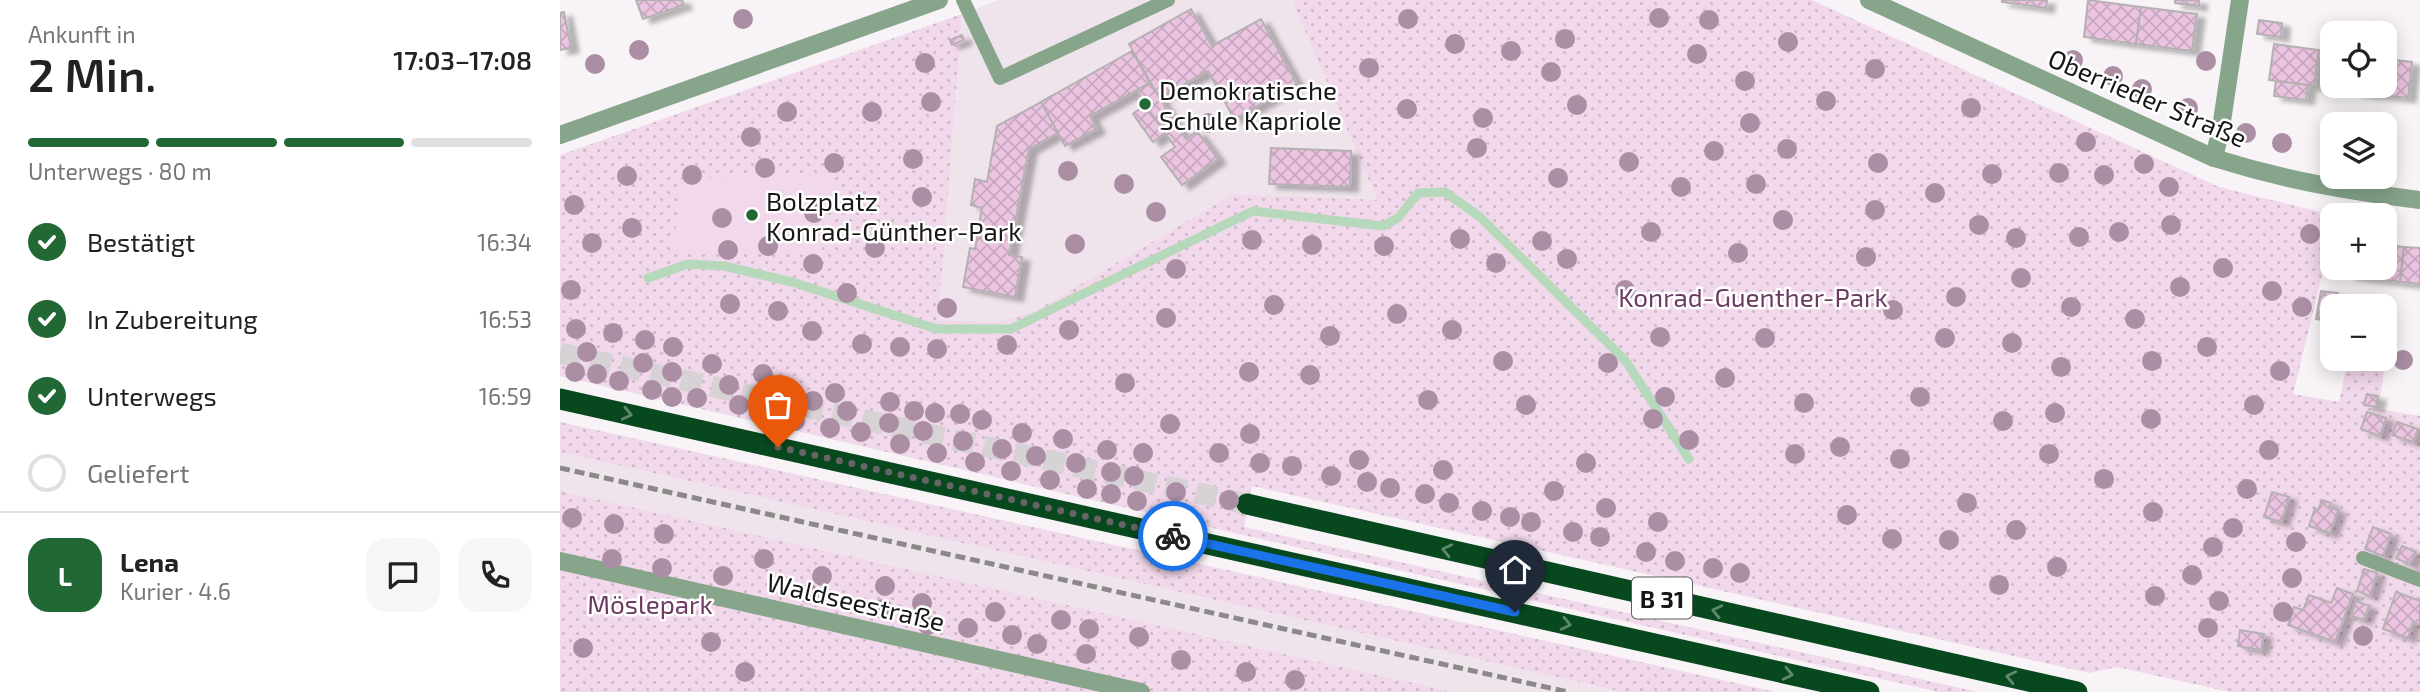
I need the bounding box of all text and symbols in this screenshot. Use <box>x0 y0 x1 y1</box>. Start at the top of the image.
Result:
text: Ankunft in <box>28 20 136 48</box>
map controls <box>2320 21 2397 371</box>
button: locate <box>2320 21 2397 98</box>
street label: Oberrieder Straße <box>2044 41 2252 153</box>
text: 17:03–17:08 <box>393 44 532 75</box>
text: 2 Min. <box>28 46 156 101</box>
place label: Demokratische Schule Kapriole <box>1159 74 1342 135</box>
marker: Demokratische Schule Kapriole <box>1137 96 1153 112</box>
button: layers <box>2320 112 2397 189</box>
text: Unterwegs · 80 m <box>28 157 212 185</box>
place label: Bolzplatz Konrad-Günther-Park <box>766 185 1021 246</box>
button: + <box>2320 203 2397 280</box>
marker: Bolzplatz Konrad-Günther-Park <box>744 207 760 223</box>
icon: check <box>28 223 66 261</box>
text: Bestätigt <box>87 226 195 257</box>
text: 16:34 <box>477 228 532 256</box>
park label: Konrad-Guenther-Park <box>1618 281 1888 312</box>
button: − <box>2320 294 2397 371</box>
icon: check <box>28 300 66 338</box>
text: In Zubereitung <box>87 303 258 334</box>
text: 16:53 <box>479 305 532 333</box>
pin <box>748 375 808 447</box>
icon: check <box>28 377 66 415</box>
text: Unterwegs <box>87 380 217 411</box>
text: 16:59 <box>479 382 532 410</box>
icon: bag <box>759 386 797 424</box>
one-way arrow <box>621 405 633 420</box>
text: Geliefert <box>87 457 189 488</box>
courier <box>1138 501 1208 571</box>
icon: bike <box>1154 517 1192 555</box>
button: chat <box>366 538 440 612</box>
button: phone <box>458 538 532 612</box>
pin <box>1485 540 1545 612</box>
one-way arrow <box>1441 543 1453 558</box>
text: Lena <box>120 546 179 577</box>
icon: home <box>1496 551 1534 589</box>
text: L <box>58 560 72 591</box>
street label: Waldseestraße <box>764 565 948 637</box>
text: Kurier · 4.6 <box>120 577 231 605</box>
road number: B 31 <box>1632 578 1692 618</box>
park label: Möslepark <box>587 588 713 619</box>
one-way arrow <box>1711 604 1723 619</box>
one-way arrow <box>1560 616 1572 630</box>
one-way arrow <box>1782 665 1794 680</box>
one-way arrow <box>2005 671 2017 685</box>

